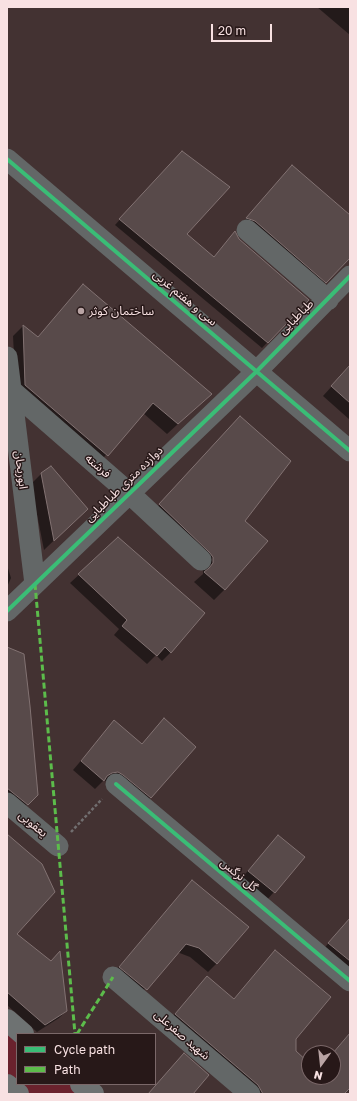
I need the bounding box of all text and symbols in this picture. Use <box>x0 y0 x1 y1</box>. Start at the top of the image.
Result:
scale bar <box>213 16 274 42</box>
text: 20 m <box>218 23 246 38</box>
street label: سی و هفتم غربی <box>150 267 220 329</box>
street label: طباطبایی <box>275 296 317 338</box>
place label: ساختمان کوثر <box>89 304 154 318</box>
marker: ساختمان کوثر <box>76 306 86 316</box>
street label: دوازده متری طباطبایی <box>82 443 166 525</box>
street label: ابوریحان <box>11 450 31 490</box>
street label: فرشته <box>82 451 114 481</box>
street label: یعقوبی <box>16 808 50 840</box>
street label: گل نرگس <box>217 855 261 895</box>
street label: شهید صفرعلی <box>151 1007 213 1063</box>
legend <box>16 1033 156 1085</box>
text: Cycle path <box>54 1042 115 1057</box>
north arrow <box>301 1045 341 1085</box>
text: Path <box>54 1062 81 1077</box>
text: N <box>312 1069 324 1083</box>

